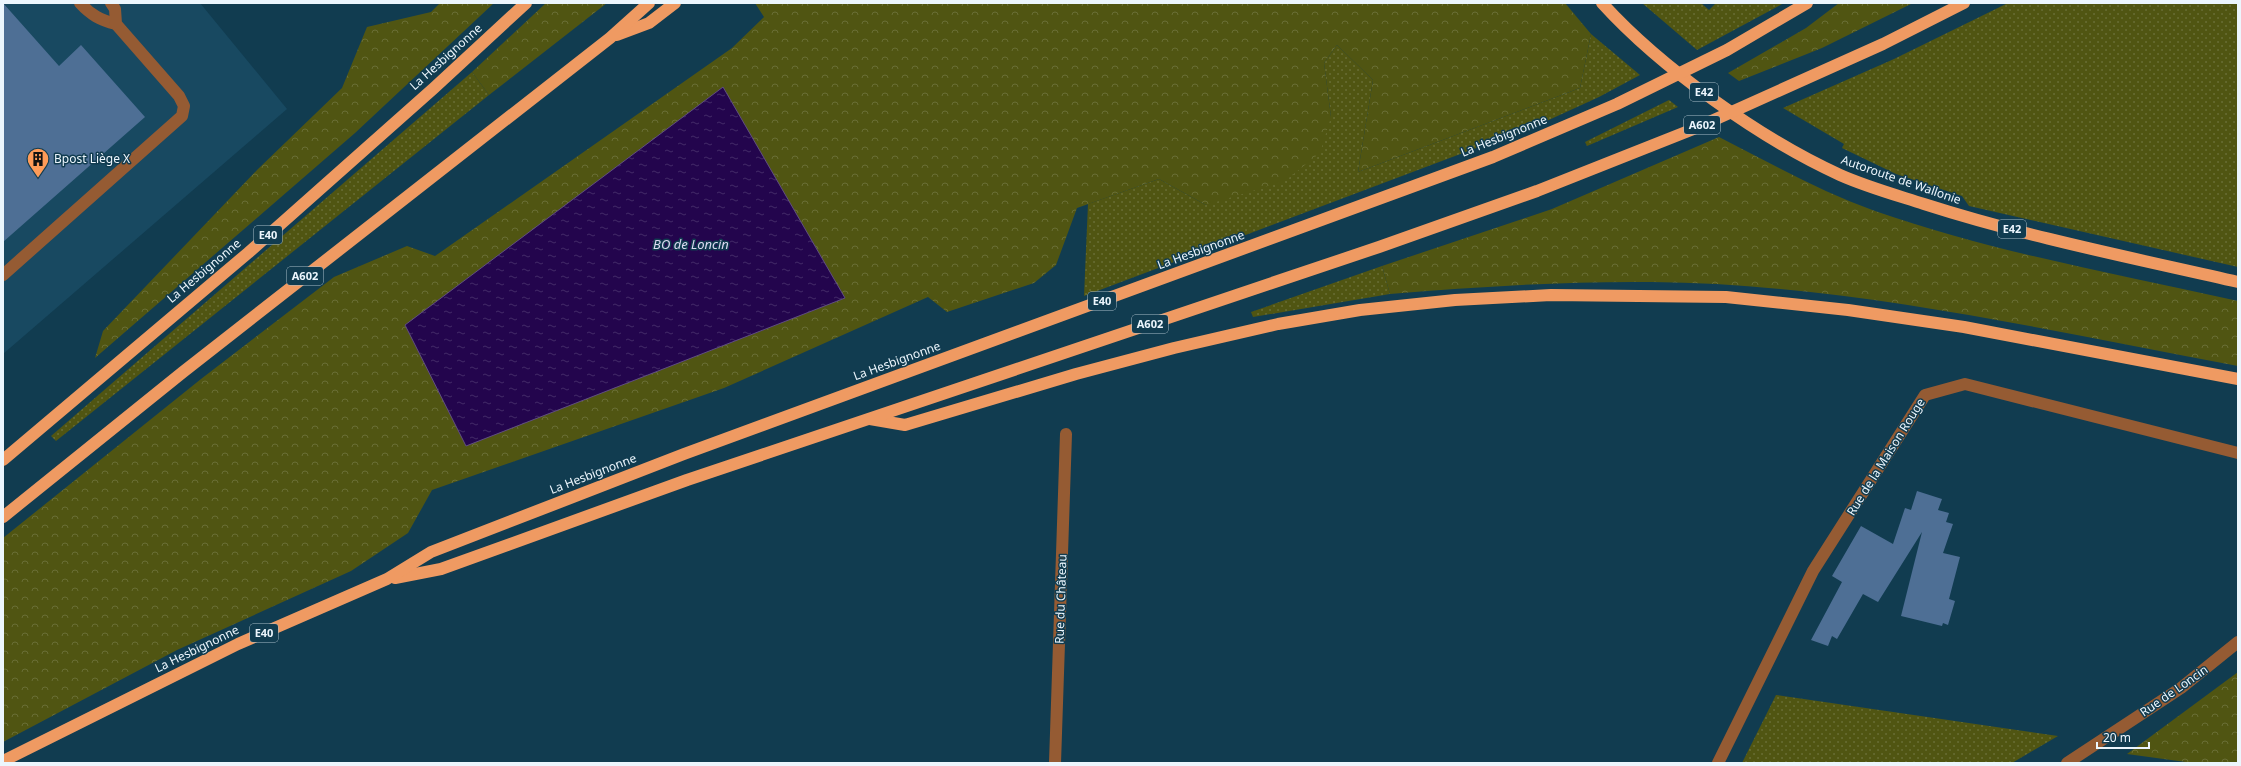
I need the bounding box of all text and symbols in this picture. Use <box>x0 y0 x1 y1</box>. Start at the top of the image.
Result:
street label: La Hesbignonne <box>406 19 486 94</box>
road number: E42 <box>1690 83 1718 101</box>
street label: La Hesbignonne <box>1458 110 1550 161</box>
road number: A602 <box>1684 116 1720 134</box>
building icon: Bpost Liège X <box>25 146 51 179</box>
place label: Bpost Liège X <box>54 150 130 167</box>
street label: Autoroute de Wallonie <box>1839 151 1964 208</box>
road number: E42 <box>1998 220 2026 238</box>
road number: E40 <box>254 226 282 244</box>
street label: La Hesbignonne <box>1155 226 1247 273</box>
street label: La Hesbignonne <box>163 234 244 307</box>
water label: BO de Loncin <box>653 235 729 253</box>
road number: A602 <box>287 267 323 285</box>
road number: E40 <box>1088 292 1116 310</box>
road number: A602 <box>1132 315 1168 333</box>
street label: La Hesbignonne <box>851 337 943 384</box>
street label: Rue de la Maison Rouge <box>1842 395 1929 519</box>
street label: La Hesbignonne <box>547 449 639 498</box>
street label: Rue du Château <box>1050 554 1071 644</box>
street label: La Hesbignonne <box>152 621 242 676</box>
road number: E40 <box>250 624 278 642</box>
street label: Rue de Loncin <box>2136 661 2211 720</box>
scale bar <box>2097 724 2149 750</box>
text: 20 m <box>2103 729 2131 746</box>

